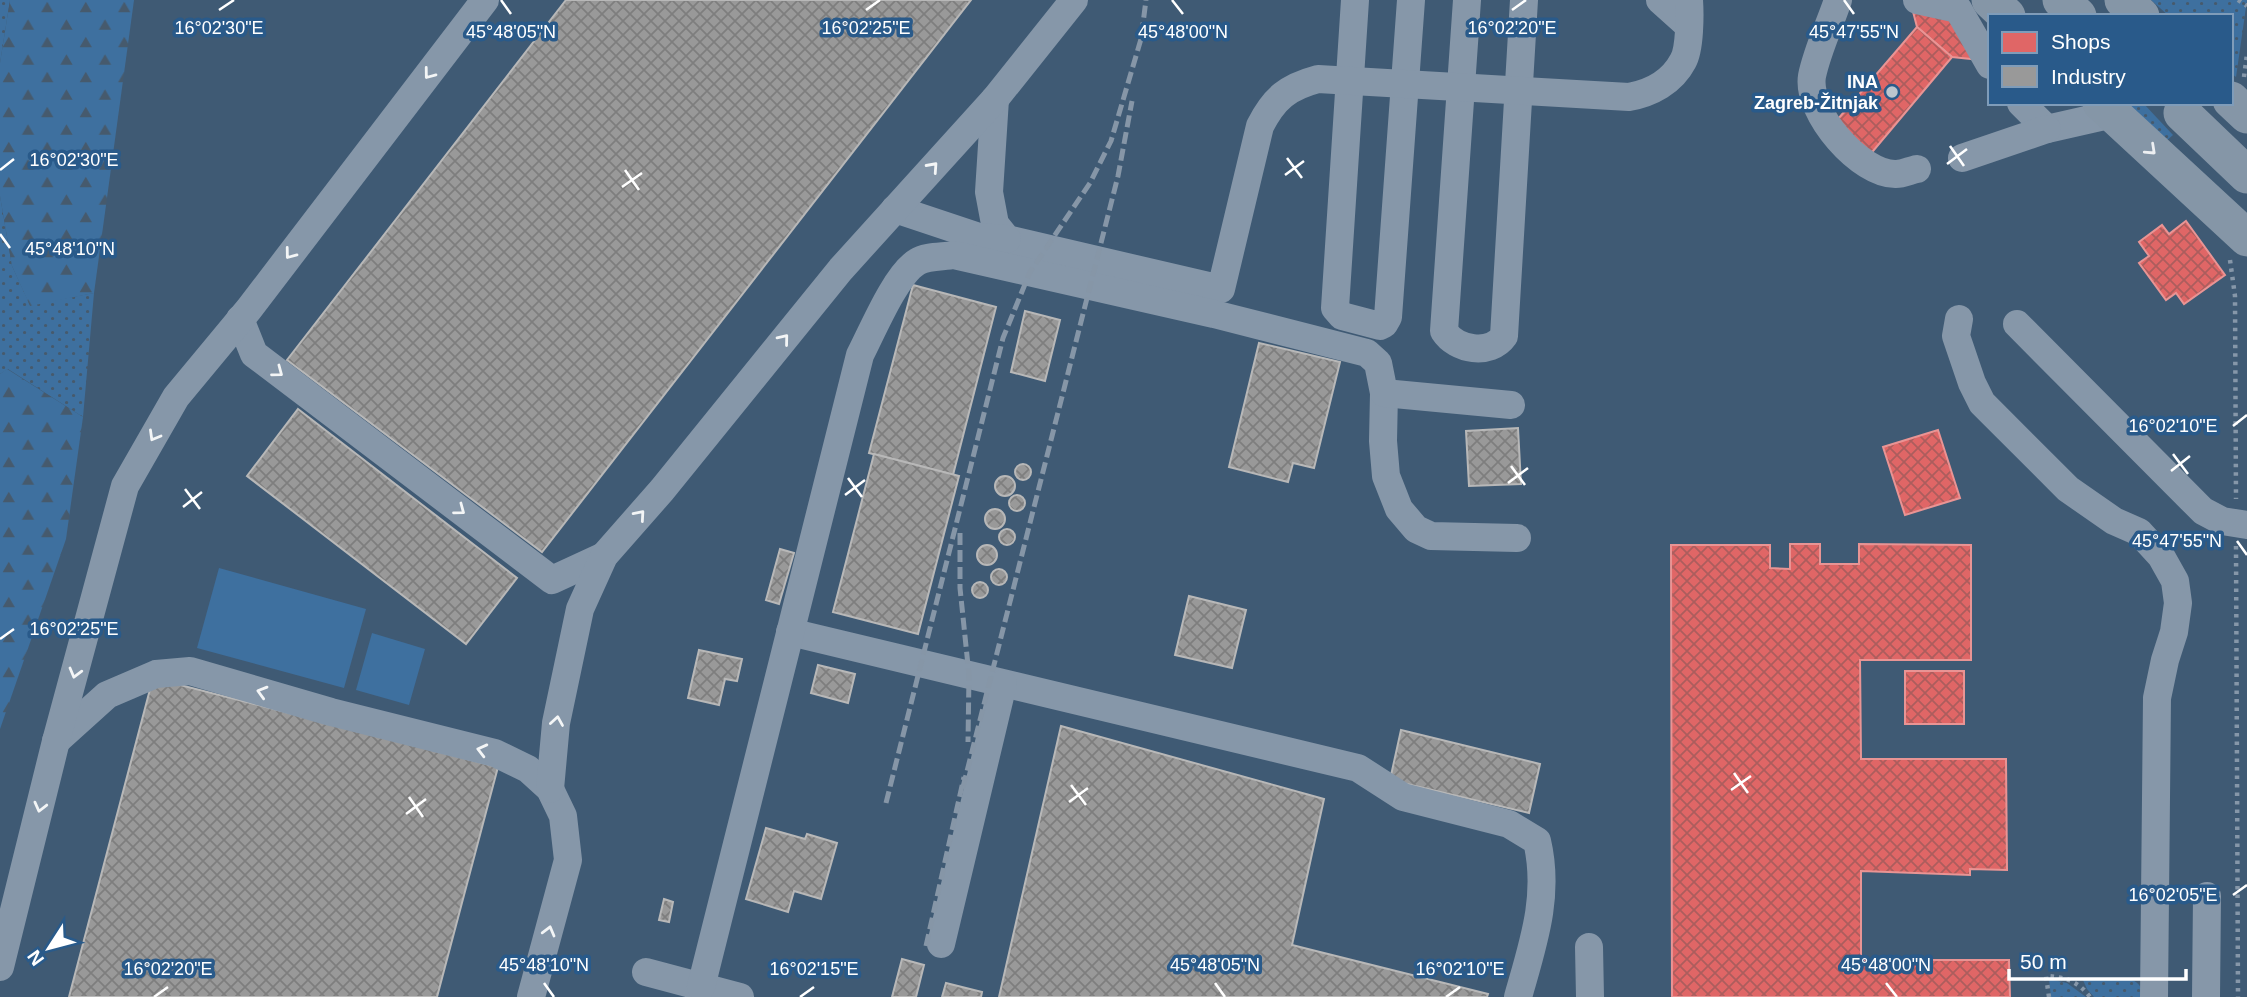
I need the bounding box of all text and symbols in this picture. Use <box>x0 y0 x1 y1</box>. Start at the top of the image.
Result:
legend <box>1988 14 2233 105</box>
text: 16°02'30"E <box>174 18 264 38</box>
text: 16°02'25"E <box>821 18 911 38</box>
text: 16°02'20"E <box>1467 18 1557 38</box>
text: 45°48'05"N <box>466 22 556 42</box>
text: 45°48'00"N <box>1138 22 1228 42</box>
text: 45°47'55"N <box>1809 22 1899 42</box>
text: Shops <box>2051 30 2111 53</box>
text: Industry <box>2051 65 2126 88</box>
one-way arrow <box>424 66 437 78</box>
place label: INA Zagreb-Žitnjak <box>1754 72 1879 113</box>
marker: INA Zagreb-Žitnjak <box>1884 84 1900 100</box>
one-way arrow <box>2143 141 2156 154</box>
text: 16°02'30"E <box>29 150 119 170</box>
one-way arrow <box>925 163 938 176</box>
text: 45°48'10"N <box>25 239 115 259</box>
one-way arrow <box>286 247 299 259</box>
one-way arrow <box>776 334 788 347</box>
one-way arrow <box>271 364 283 377</box>
text: 16°02'10"E <box>2128 416 2218 436</box>
one-way arrow <box>149 428 162 441</box>
one-way arrow <box>452 502 464 515</box>
one-way arrow <box>632 510 644 523</box>
text: 45°47'55"N <box>2132 531 2222 551</box>
text: 16°02'25"E <box>29 619 119 639</box>
one-way arrow <box>68 667 83 679</box>
one-way arrow <box>256 686 268 700</box>
one-way arrow <box>549 715 564 727</box>
one-way arrow <box>476 744 488 758</box>
one-way arrow <box>34 801 48 813</box>
text: 16°02'05"E <box>2128 885 2218 905</box>
north arrow <box>14 913 84 983</box>
one-way arrow <box>541 925 555 937</box>
scale bar <box>2009 937 2186 981</box>
text: N <box>23 946 48 969</box>
text: 50 m <box>2020 950 2067 973</box>
text: 45°48'10"N <box>499 955 589 975</box>
text: 45°48'05"N <box>1170 955 1260 975</box>
text: 45°48'00"N <box>1841 955 1931 975</box>
text: 16°02'20"E <box>123 959 213 979</box>
text: 16°02'15"E <box>769 959 859 979</box>
text: 16°02'10"E <box>1415 959 1505 979</box>

